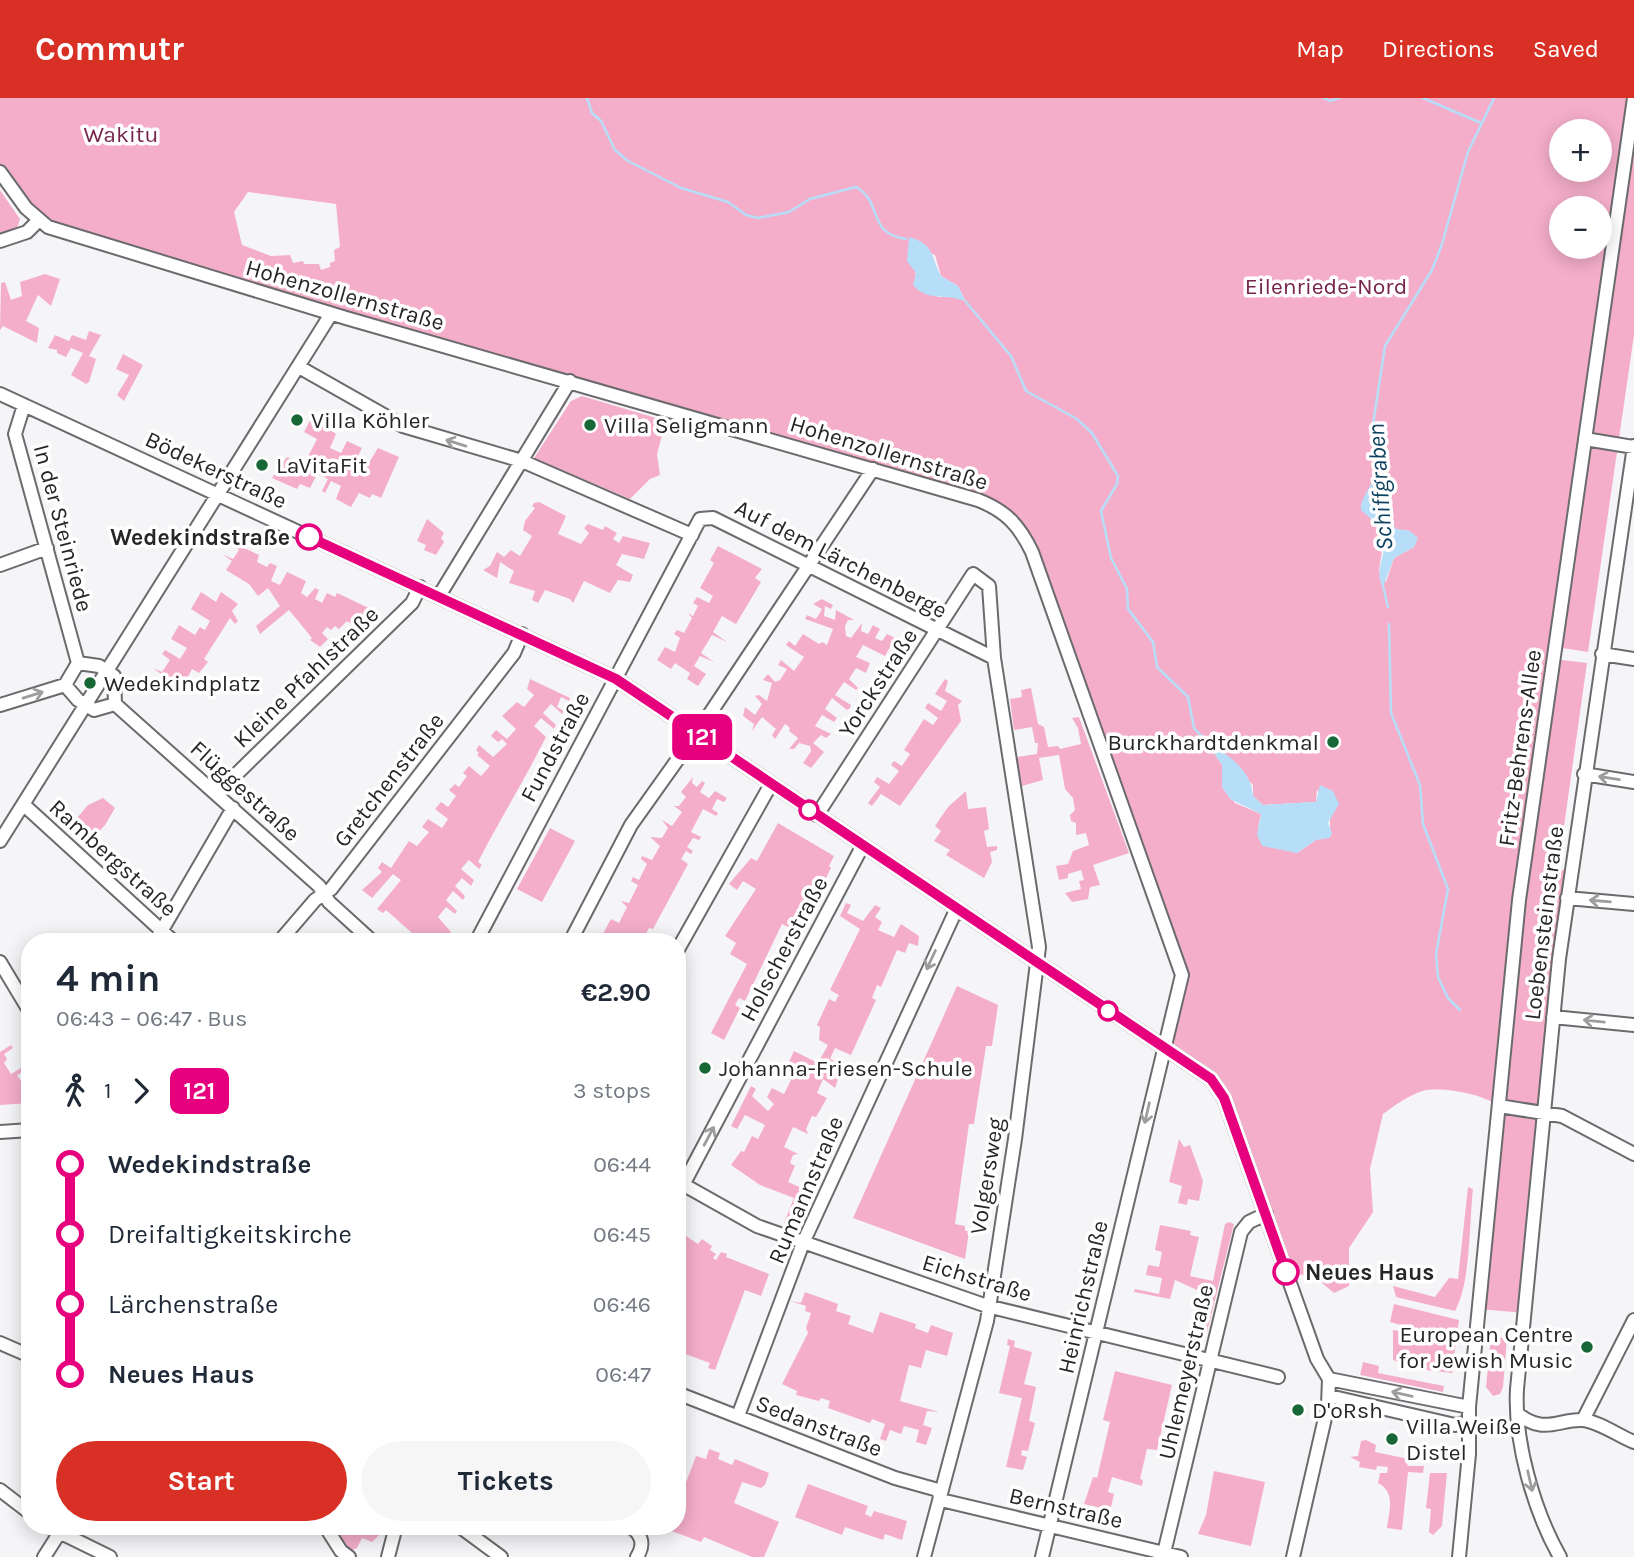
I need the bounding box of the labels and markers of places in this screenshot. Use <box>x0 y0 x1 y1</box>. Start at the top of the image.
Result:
place label: Villa Köhler <box>311 407 429 434</box>
marker: Villa Köhler <box>289 412 305 428</box>
place label: Villa Seligmann <box>604 412 769 439</box>
marker: Villa Seligmann <box>582 417 598 433</box>
place label: LaVitaFit <box>276 452 368 479</box>
marker: LaVitaFit <box>254 457 270 473</box>
place label: Wedekindstraße <box>110 524 290 551</box>
marker: Wedekindstraße <box>296 524 322 550</box>
place label: Wedekindplatz <box>104 670 261 697</box>
marker: Wedekindplatz <box>82 675 98 691</box>
place label: Burckhardtdenkmal <box>1108 729 1319 756</box>
marker: Burckhardtdenkmal <box>1325 734 1341 750</box>
unlabelled marker <box>799 800 819 820</box>
unlabelled marker <box>1098 1001 1118 1021</box>
place label: Johanna-Friesen-Schule <box>719 1055 972 1082</box>
marker: Johanna-Friesen-Schule <box>697 1060 713 1076</box>
marker: Neues Haus <box>1273 1259 1299 1285</box>
place label: Neues Haus <box>1305 1259 1434 1286</box>
place label: European Centre for Jewish Music <box>1399 1321 1573 1374</box>
marker: European Centre for Jewish Music <box>1579 1339 1595 1355</box>
place label: D'oRsh <box>1312 1397 1383 1424</box>
marker: D'oRsh <box>1290 1402 1306 1418</box>
place label: Villa Weiße Distel <box>1406 1413 1521 1466</box>
marker: Villa Weiße Distel <box>1384 1431 1400 1447</box>

